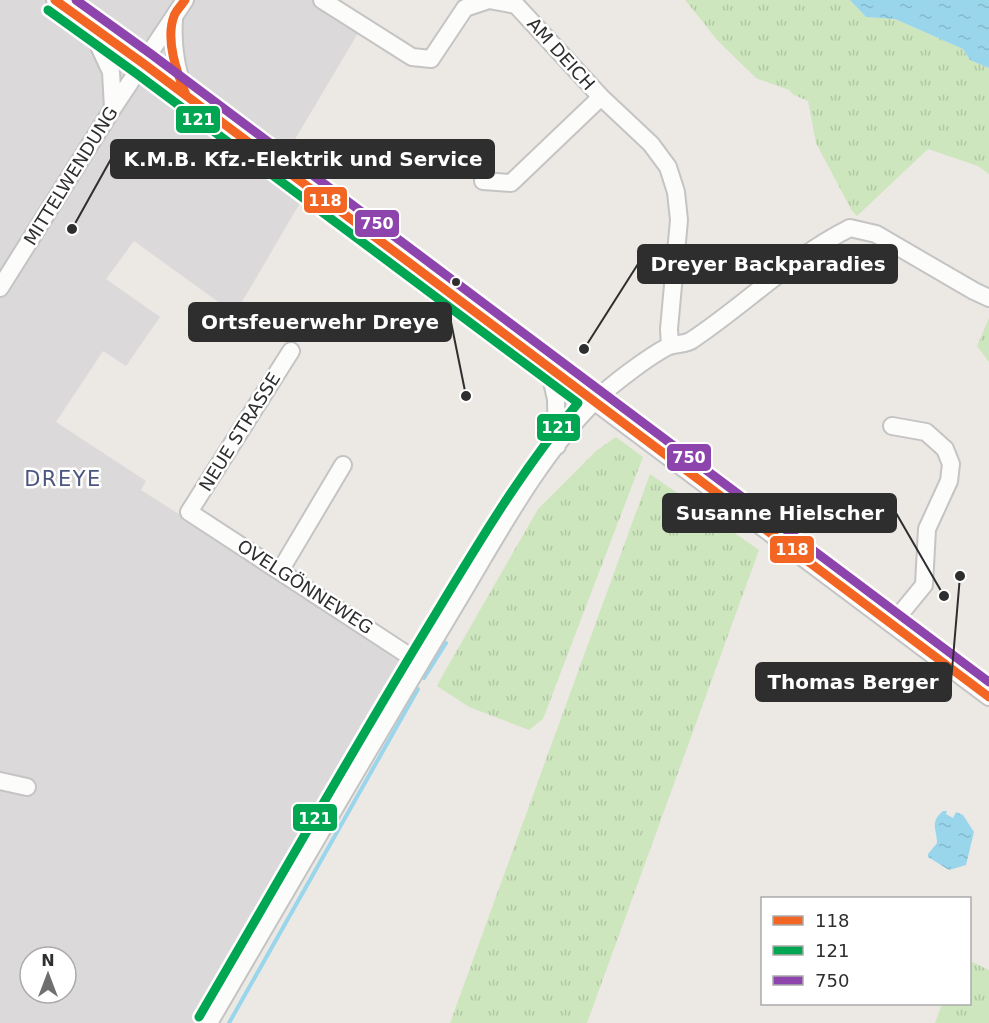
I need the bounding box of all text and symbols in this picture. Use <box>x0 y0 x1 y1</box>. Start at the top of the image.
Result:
street label: AM DEICH <box>523 13 599 94</box>
street label: MITTELWENDUNG <box>19 103 122 249</box>
line badge: 121 <box>175 105 221 134</box>
text: 121 <box>181 110 215 129</box>
callout: K.M.B. Kfz.-Elektrik und Service <box>111 140 494 178</box>
text: K.M.B. Kfz.-Elektrik und Service <box>124 147 482 171</box>
line badge: 118 <box>303 186 348 214</box>
text: 118 <box>308 191 342 210</box>
line badge: 750 <box>354 209 400 238</box>
text: 750 <box>360 214 394 233</box>
callout: Dreyer Backparadies <box>638 245 897 283</box>
text: Dreyer Backparadies <box>650 252 886 276</box>
unlabelled marker <box>450 276 462 288</box>
callout: Ortsfeuerwehr Dreye <box>189 303 451 341</box>
text: Ortsfeuerwehr Dreye <box>201 310 439 334</box>
street label: NEUE STRASSE <box>195 369 284 495</box>
line badge: 121 <box>536 413 581 442</box>
text: 121 <box>541 418 575 437</box>
line badge: 750 <box>666 443 712 472</box>
text: 750 <box>672 448 706 467</box>
district label: DREYE <box>24 467 102 491</box>
callout: Susanne Hielscher <box>663 494 896 532</box>
text: Susanne Hielscher <box>676 501 884 525</box>
street label: OVELGÖNNEWEG <box>234 535 377 638</box>
line badge: 118 <box>769 535 815 564</box>
text: 118 <box>775 540 809 559</box>
callout: Thomas Berger <box>756 663 951 701</box>
text: Thomas Berger <box>767 670 939 694</box>
line badge: 121 <box>292 803 338 832</box>
text: 121 <box>298 809 332 828</box>
legend <box>761 897 971 1005</box>
text: 118 <box>815 910 849 931</box>
text: 121 <box>815 940 849 961</box>
north arrow <box>18 945 78 1005</box>
text: N <box>41 951 55 970</box>
text: 750 <box>815 970 849 991</box>

